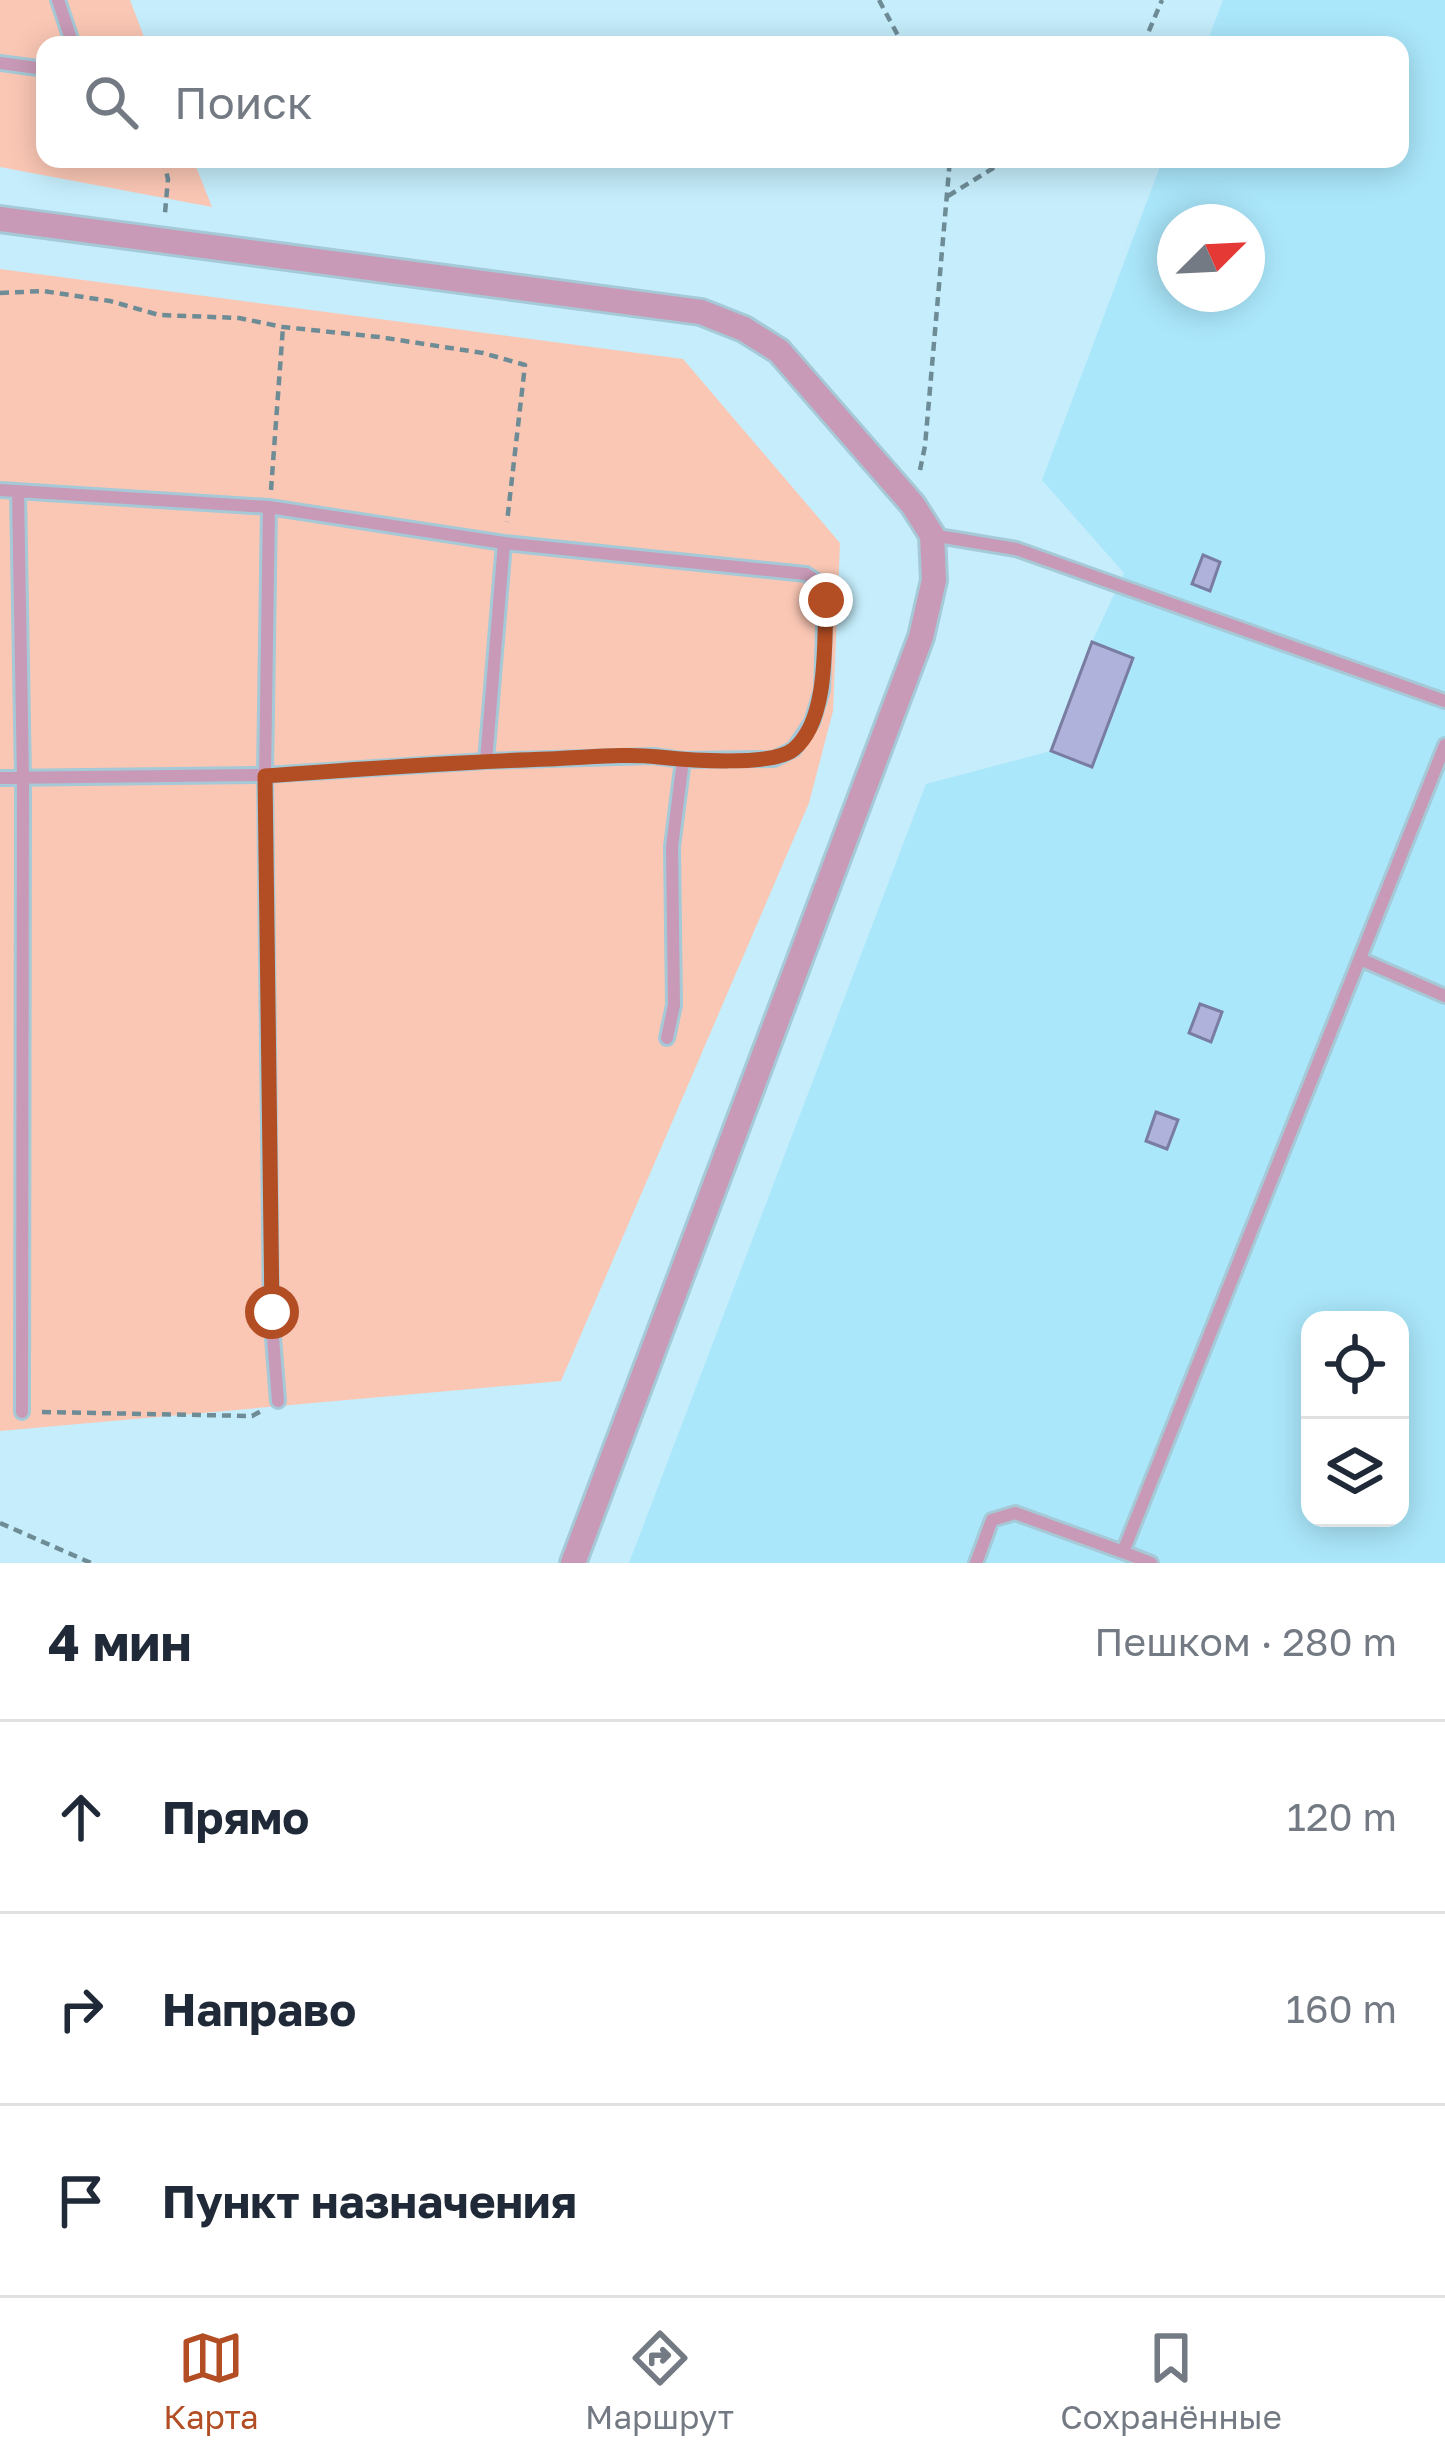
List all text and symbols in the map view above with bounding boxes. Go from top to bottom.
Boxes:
search box [36,36,1409,168]
icon: search [78,69,144,135]
text: Поиск [174,75,313,129]
north arrow [1157,204,1265,312]
route end [799,573,853,627]
route start [245,1285,299,1339]
map controls [1301,1311,1409,1527]
button: locate [1301,1311,1409,1419]
button: layers [1301,1419,1409,1527]
text: 4 мин [48,1611,192,1672]
text: Пешком · 280 m [1094,1618,1397,1665]
icon: ahead [48,1784,114,1850]
text: Прямо [162,1790,309,1844]
text: 120 m [1287,1793,1397,1840]
icon: right [48,1976,114,2042]
text: Направо [162,1982,356,2036]
text: 160 m [1286,1985,1397,2032]
icon: arrive [48,2168,114,2234]
text: Пункт назначения [162,2174,577,2228]
tab: Карта [163,2325,259,2436]
tab: Маршрут [585,2325,734,2436]
tab: Сохранённые [1060,2325,1282,2436]

